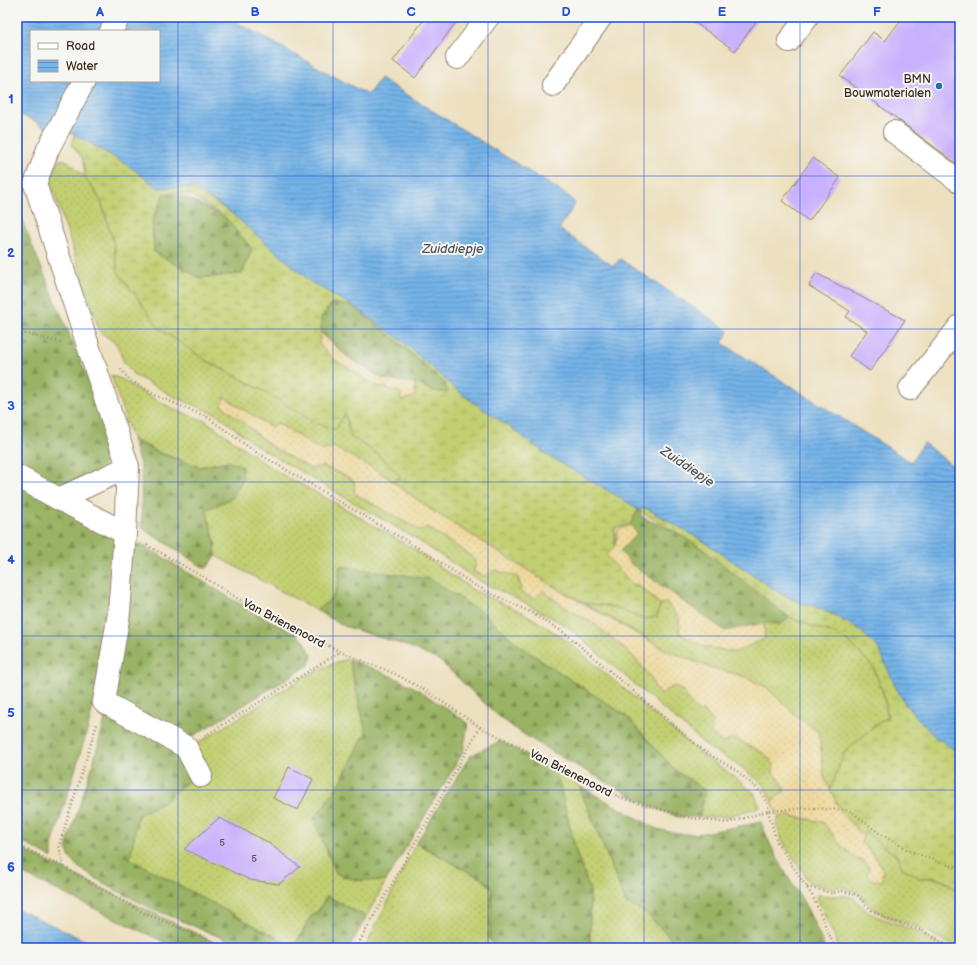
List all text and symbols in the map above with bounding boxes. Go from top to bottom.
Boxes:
text: A [95,4,104,20]
text: B [250,4,260,20]
text: C [406,4,416,20]
text: D [561,4,571,20]
text: E [718,4,727,20]
text: F [873,4,881,20]
legend [30,30,160,82]
text: Road [66,39,95,54]
text: Water [66,59,98,74]
place label: BMN Bouwmaterialen [844,72,931,101]
marker: BMN Bouwmaterialen [934,81,944,91]
text: 1 [8,91,14,107]
water label: Zuiddiepje [421,241,484,257]
text: 2 [7,245,15,261]
text: 3 [7,398,15,414]
water label: Zuiddiepje [657,443,718,491]
text: 4 [7,552,15,568]
street label: Van Brienenoord [240,595,328,651]
text: 5 [7,705,15,721]
street label: Van Brienenoord [527,746,615,801]
house number: 5 [219,837,225,849]
house number: 5 [251,853,257,865]
text: 6 [7,859,15,875]

